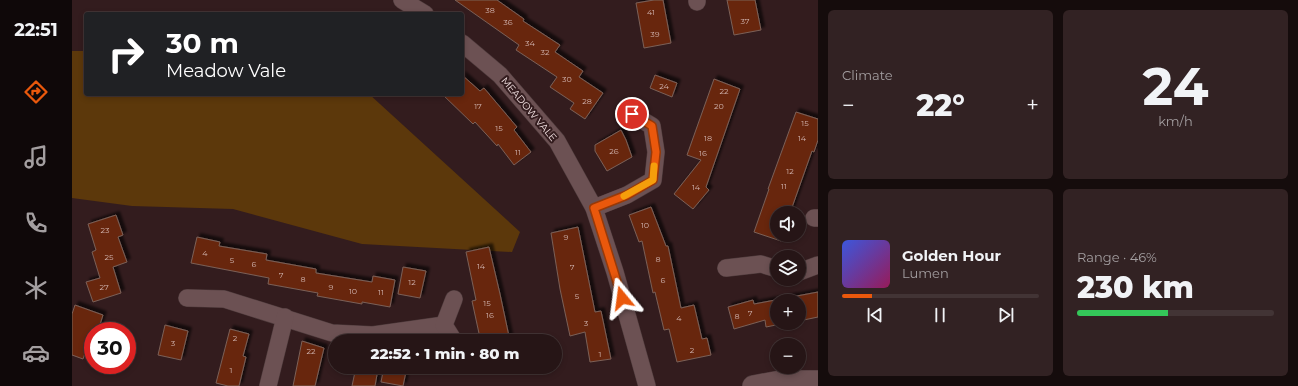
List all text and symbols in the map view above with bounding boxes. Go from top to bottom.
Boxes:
house number: 38 [485,5,495,15]
house number: 41 [647,7,655,17]
house number: 37 [740,16,750,26]
house number: 36 [503,17,513,27]
text: 22:51 [14,19,58,41]
text: 30 m [166,26,239,60]
icon: right [100,28,152,80]
house number: 39 [650,29,660,39]
house number: 34 [525,38,536,48]
house number: 32 [540,47,550,57]
text: 24 [1143,55,1208,118]
text: Meadow Vale [166,60,286,82]
text: Climate [842,67,893,83]
street label: MEADOW VALE [498,74,560,144]
house number: 30 [562,74,572,84]
icon: directions [22,78,50,106]
house number: 24 [659,81,670,91]
house number: 22 [719,86,729,96]
text: 22° [916,87,965,124]
text: − [842,92,855,119]
text: + [1026,92,1039,119]
house number: 28 [582,96,592,106]
pin [615,97,649,131]
house number: 17 [474,101,482,111]
house number: 20 [714,101,724,111]
icon: arrive [621,103,643,125]
text: km/h [1158,113,1193,129]
house number: 15 [801,118,809,128]
house number: 15 [495,123,503,133]
house number: 18 [704,133,712,143]
house number: 14 [798,133,807,143]
icon: music [22,143,50,171]
house number: 26 [609,146,619,156]
house number: 11 [515,147,521,157]
house number: 16 [699,148,707,158]
house number: 12 [786,166,794,176]
house number: 11 [781,181,787,191]
house number: 14 [692,182,701,192]
map controls [770,206,806,374]
button: sound [770,206,806,242]
icon: phone [22,209,50,237]
house number: 10 [641,220,649,230]
house number: 23 [100,225,110,235]
house number: 9 [564,232,569,242]
text: Golden Hour [902,246,1001,265]
house number: 4 [202,248,208,258]
text: Range · 46% [1077,249,1157,265]
button: layers [770,250,806,286]
house number: 25 [104,252,114,262]
house number: 8 [655,254,661,264]
house number: 5 [230,255,235,265]
house number: 6 [252,259,257,269]
house number: 14 [477,261,486,271]
house number: 7 [570,262,575,272]
text: Lumen [902,265,949,281]
text: 230 km [1077,269,1194,306]
house number: 7 [279,270,284,280]
icon: climate [22,274,50,302]
house number: 8 [300,274,306,284]
house number: 6 [661,275,666,285]
house number: 12 [408,277,416,287]
position arrow [601,277,643,319]
house number: 27 [99,282,109,292]
house number: 9 [329,282,334,292]
house number: 10 [349,286,357,296]
house number: 11 [378,287,384,297]
house number: 5 [575,291,580,301]
button: + [770,294,806,330]
house number: 15 [483,298,491,308]
icon: previous [864,304,886,326]
icon: pause [929,304,951,326]
icon: next [995,304,1017,326]
house number: 7 [748,308,753,318]
house number: 16 [486,310,494,320]
house number: 8 [734,311,740,321]
house number: 4 [676,313,682,323]
house number: 3 [584,318,589,328]
speed limit sign: 30 [84,322,136,374]
house number: 2 [233,333,238,343]
house number: 3 [171,338,176,348]
button: − [770,338,806,374]
icon: car [22,339,50,367]
text: 22:52 · 1 min · 80 m [371,344,519,363]
house number: 2 [690,345,695,355]
house number: 22 [306,346,316,356]
house number: 1 [599,349,601,359]
house number: 1 [230,365,232,375]

